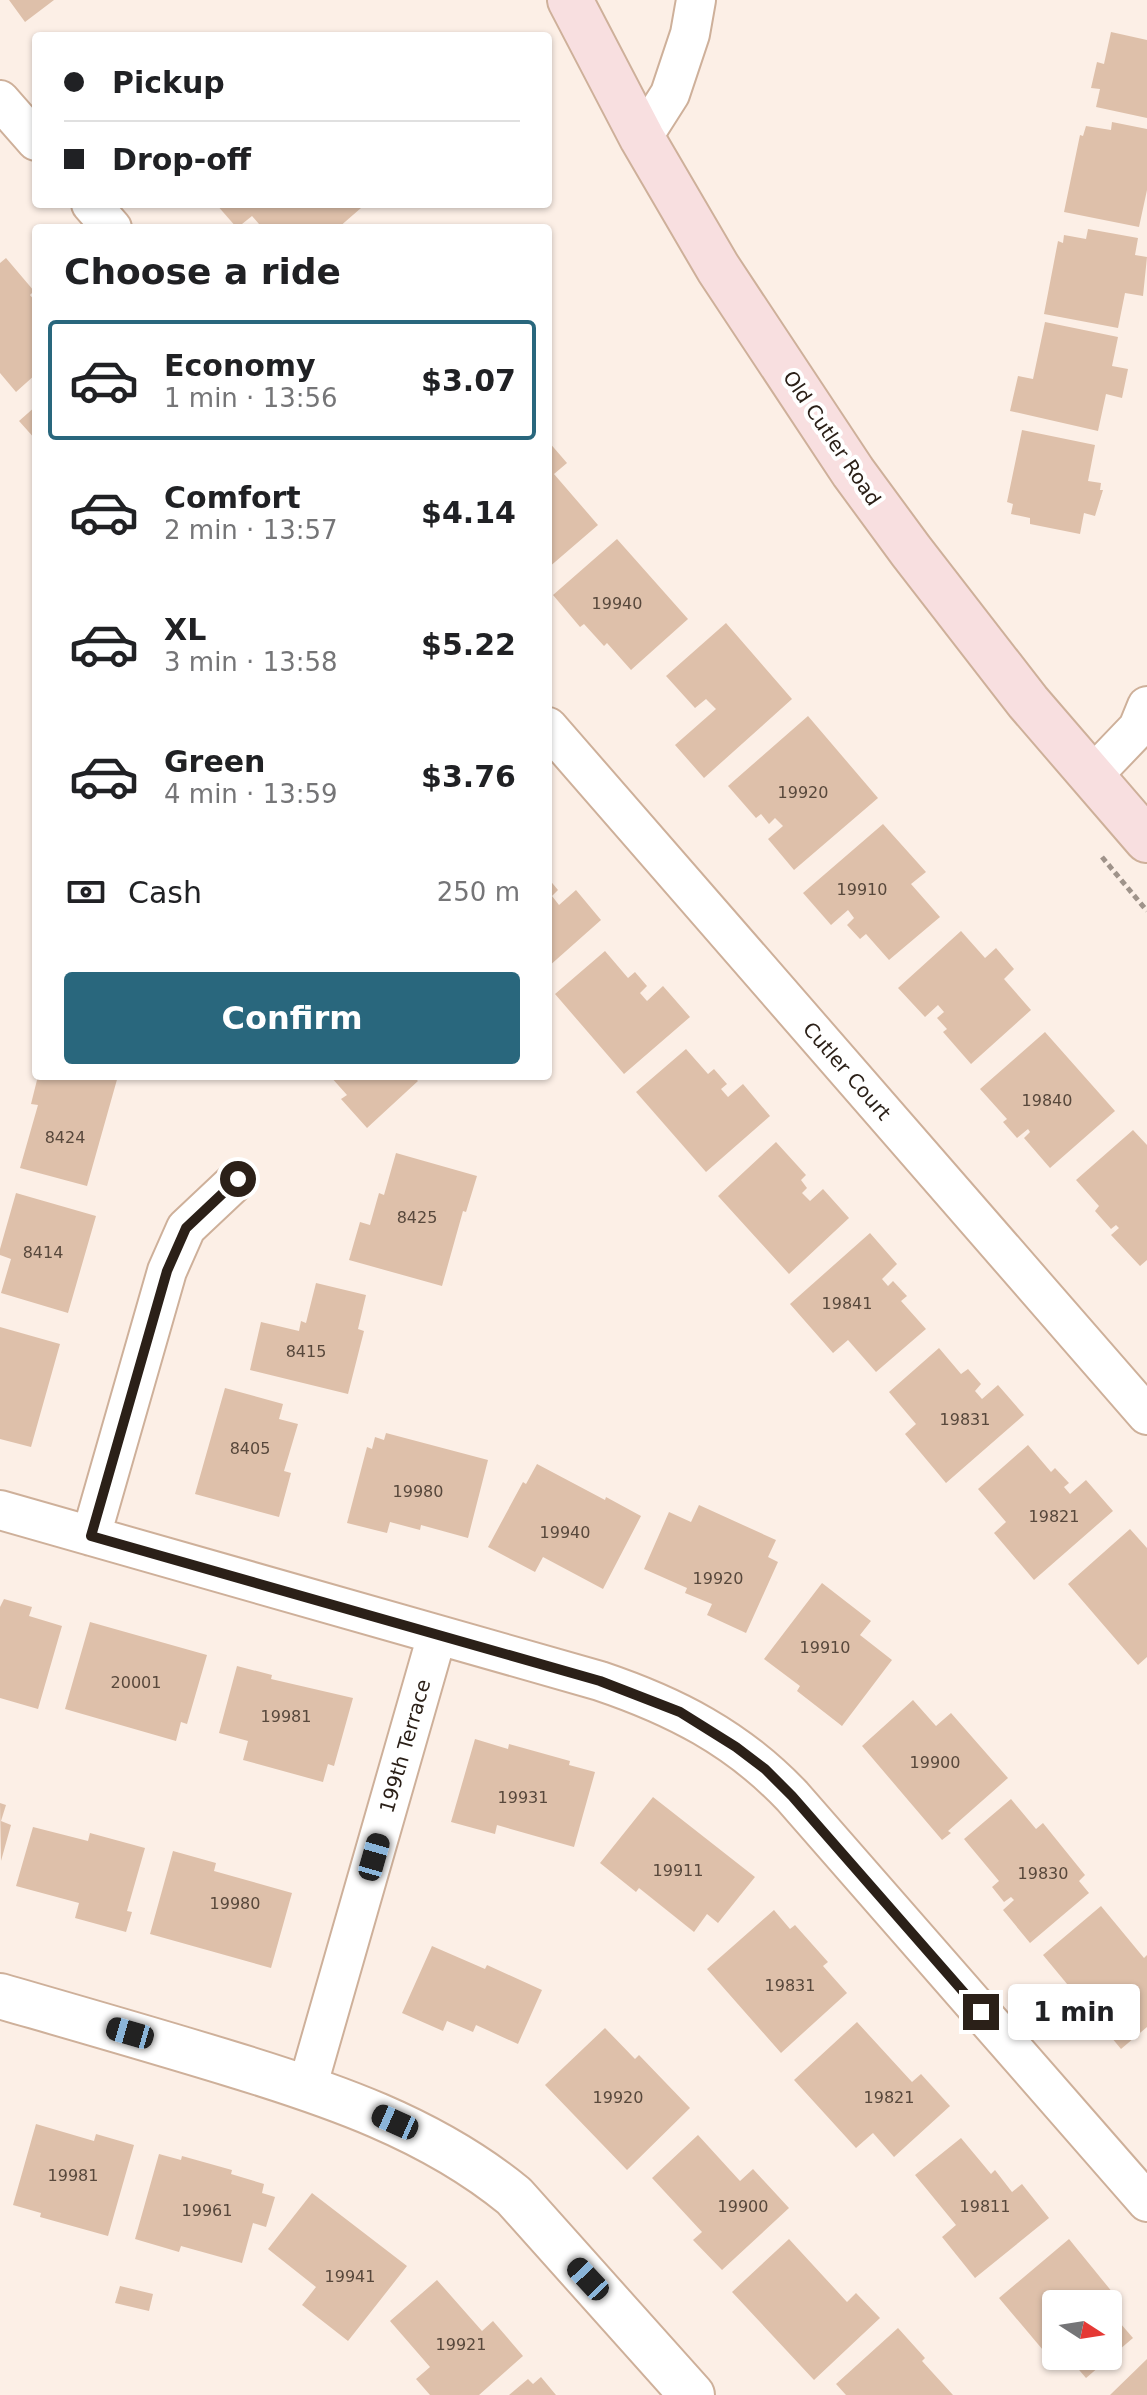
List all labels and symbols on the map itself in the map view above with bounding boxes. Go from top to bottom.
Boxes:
street label: Old Cutler Road [778,366,886,510]
house number: 19940 [592,594,642,613]
house number: 19920 [778,783,828,802]
house number: 19910 [837,880,887,899]
street label: Cutler Court [798,1017,896,1125]
house number: 19840 [1022,1091,1072,1110]
house number: 8424 [45,1128,85,1147]
route start [220,1161,256,1197]
house number: 8425 [397,1208,437,1227]
house number: 8414 [23,1243,63,1262]
house number: 19841 [822,1294,872,1313]
house number: 8415 [286,1342,326,1361]
house number: 19831 [940,1410,990,1429]
house number: 8405 [230,1439,270,1458]
house number: 19980 [393,1482,443,1501]
house number: 19821 [1029,1507,1079,1526]
house number: 19940 [540,1523,590,1542]
house number: 19920 [693,1569,743,1588]
house number: 19910 [800,1638,850,1657]
house number: 20001 [111,1673,161,1692]
street label: 199th Terrace [374,1676,436,1816]
house number: 19981 [261,1707,311,1726]
house number: 19900 [910,1753,960,1772]
house number: 19931 [498,1788,548,1807]
car [356,1831,392,1883]
house number: 19911 [653,1861,703,1880]
house number: 19830 [1018,1864,1068,1883]
house number: 19980 [210,1894,260,1913]
house number: 19831 [765,1976,815,1995]
callout: 1 min [1009,1984,1141,2040]
route end [963,1994,999,2030]
car [104,2015,156,2051]
house number: 19920 [593,2088,643,2107]
house number: 19821 [864,2088,914,2107]
car [368,2101,422,2143]
house number: 19981 [48,2166,98,2185]
house number: 19900 [718,2197,768,2216]
house number: 19811 [960,2197,1010,2216]
house number: 19961 [182,2201,232,2220]
car [563,2253,613,2305]
house number: 19941 [325,2267,375,2286]
north arrow [1042,2290,1122,2370]
house number: 19921 [436,2335,486,2354]

